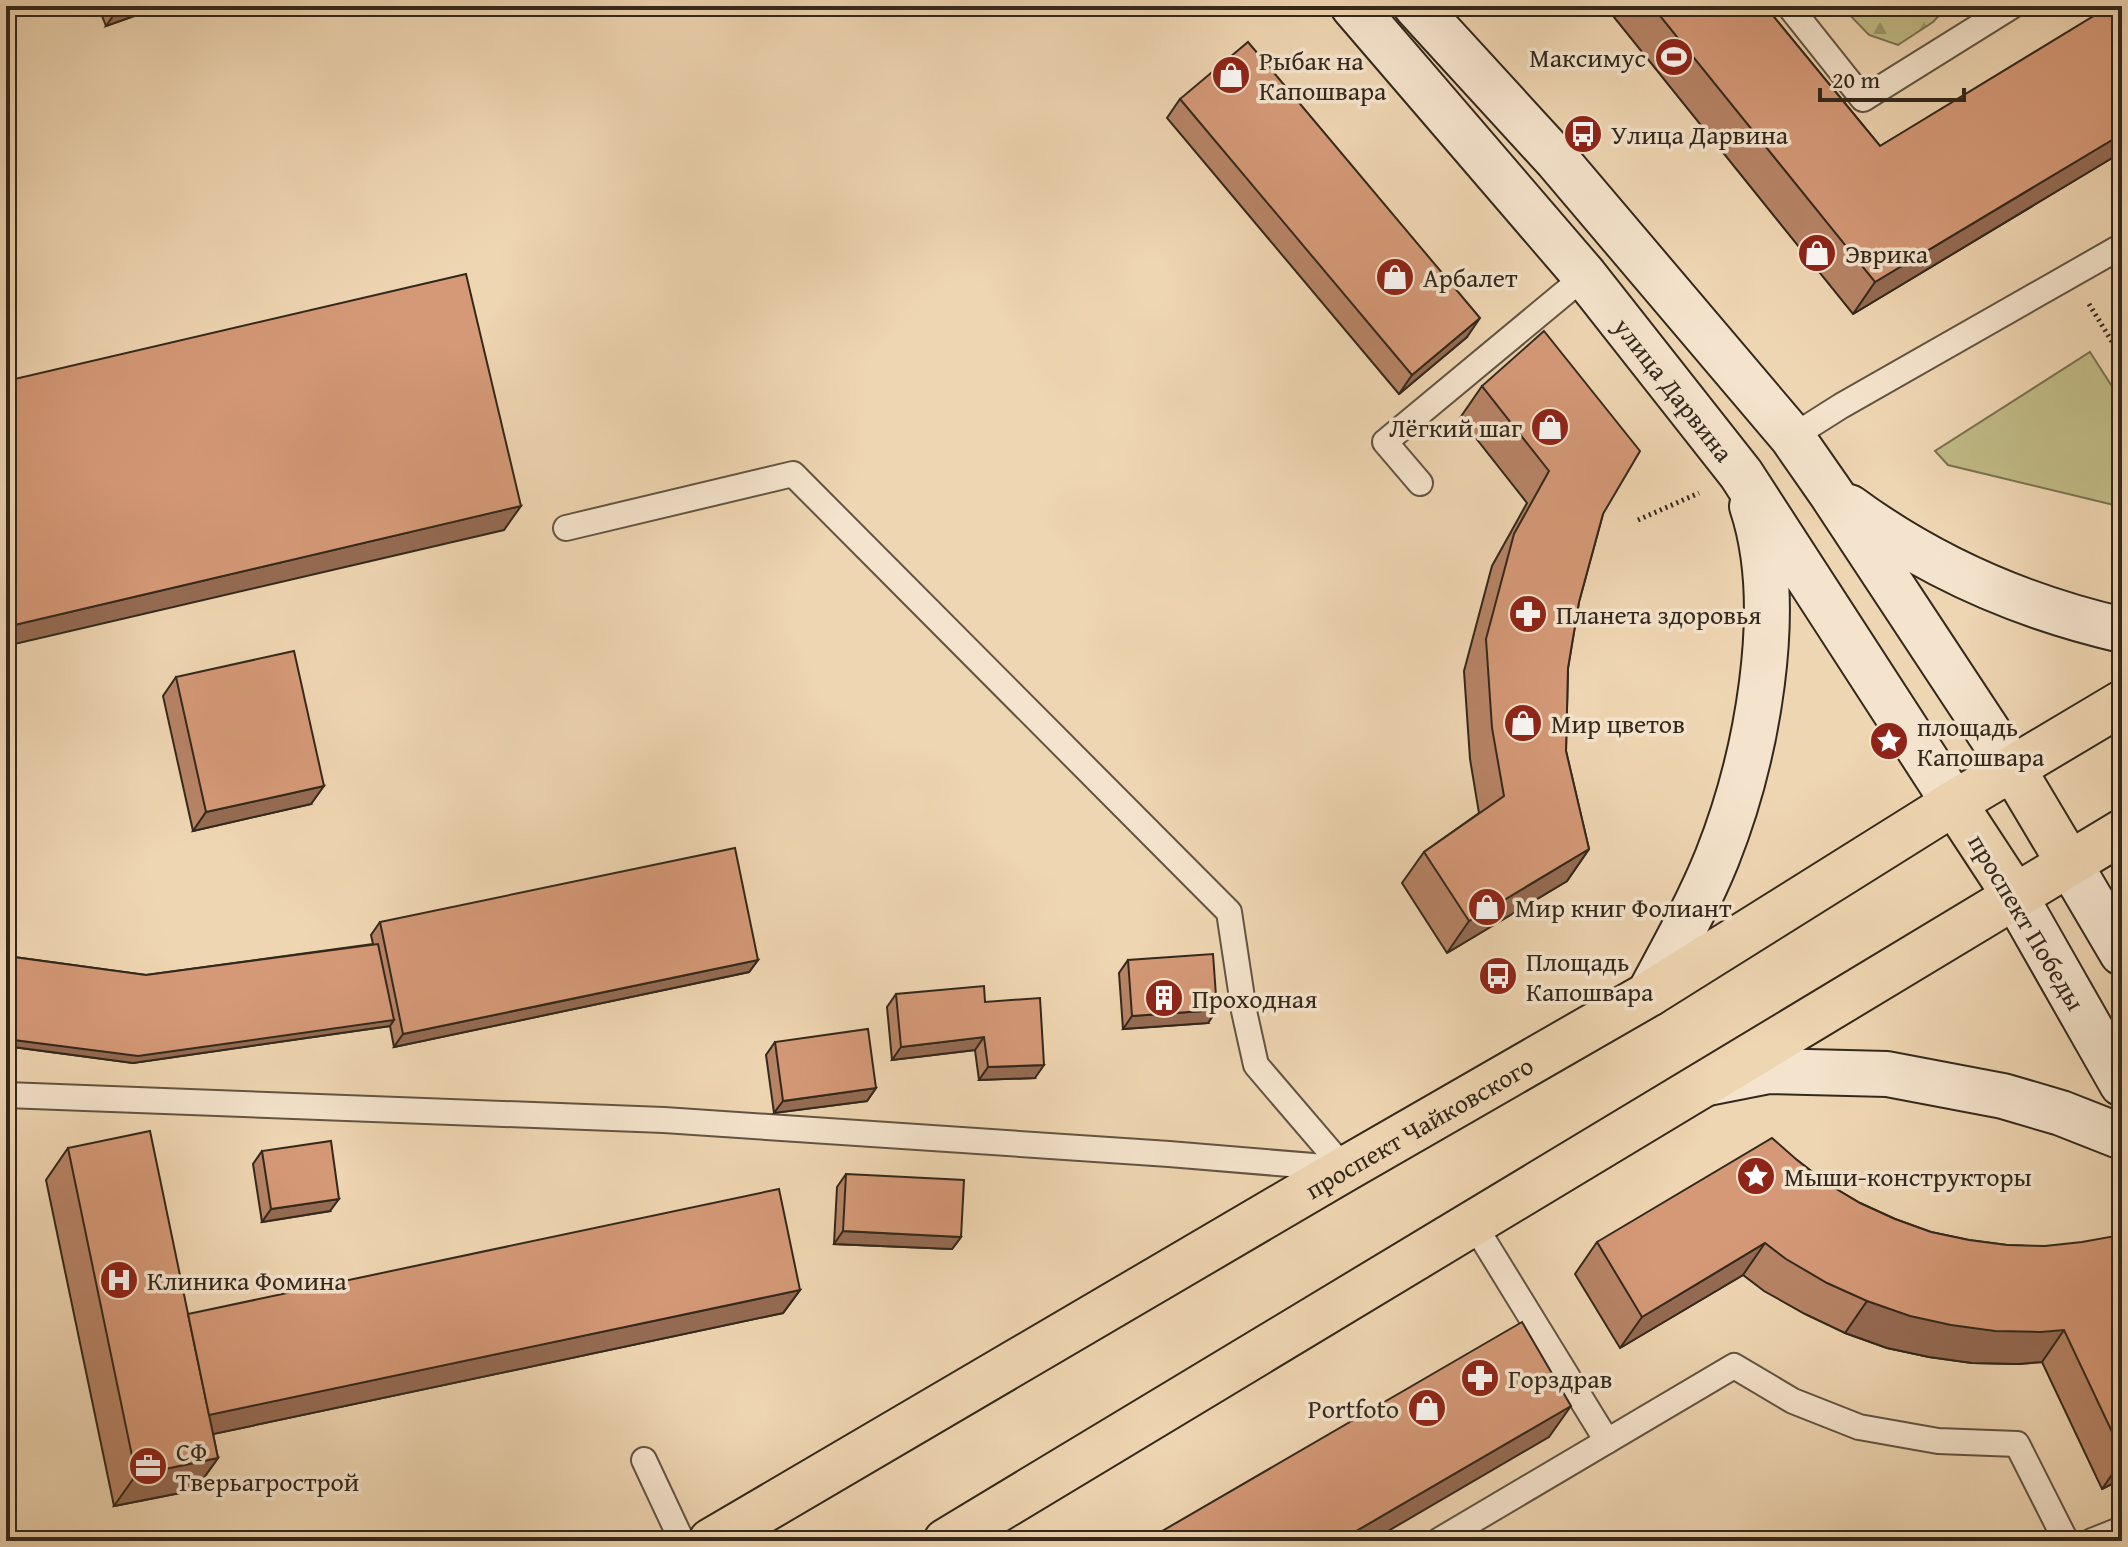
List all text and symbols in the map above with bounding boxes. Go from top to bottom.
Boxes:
sports icon: Максимус [1653,36,1695,78]
place label: Максимус [1529,38,1646,77]
place label: Рыбак на Капошвара [1259,41,1387,110]
scale bar [1820,52,1964,102]
shop icon: Рыбак на Капошвара [1210,54,1252,96]
text: 20 m [1832,62,1880,97]
bus stop icon: Улица Дарвина [1562,113,1604,155]
place label: Улица Дарвина [1611,115,1789,154]
shop icon: Эврика [1796,232,1838,274]
place label: Эврика [1845,234,1929,273]
shop icon: Арбалет [1374,256,1416,298]
place label: Арбалет [1423,258,1518,297]
street label: улица Дарвина [1604,308,1744,470]
shop icon: Лёгкий шаг [1529,406,1571,448]
place label: Лёгкий шаг [1389,408,1522,447]
pharmacy icon: Планета здоровья [1507,593,1549,635]
place label: Планета здоровья [1556,595,1762,634]
shop icon: Мир цветов [1502,702,1544,744]
place label: Мир цветов [1551,704,1685,743]
place label: площадь Капошвара [1917,707,2045,776]
place icon: площадь Капошвара [1868,720,1910,762]
street label: проспект Победы [1959,826,2095,1018]
shop icon: Мир книг Фолиант [1466,886,1508,928]
place label: Мир книг Фолиант [1515,888,1732,927]
place label: Площадь Капошвара [1526,942,1654,1011]
bus stop icon: Площадь Капошвара [1477,955,1519,997]
building icon: Проходная [1143,977,1185,1019]
place label: Проходная [1192,979,1317,1018]
street label: проспект Чайковского [1297,1045,1540,1208]
place icon: Мыши-конструкторы [1735,1155,1777,1197]
place label: Мыши-конструкторы [1784,1157,2032,1196]
hospital icon: Клиника Фомина [98,1259,140,1301]
place label: Клиника Фомина [147,1261,347,1300]
pharmacy icon: Горздрав [1459,1357,1501,1399]
place label: Горздрав [1508,1359,1612,1398]
shop icon: Portfoto [1406,1387,1448,1429]
place label: Portfoto [1308,1389,1399,1428]
place label: СФ Тверьагрострой [176,1432,359,1501]
office icon: СФ Тверьагрострой [127,1445,169,1487]

